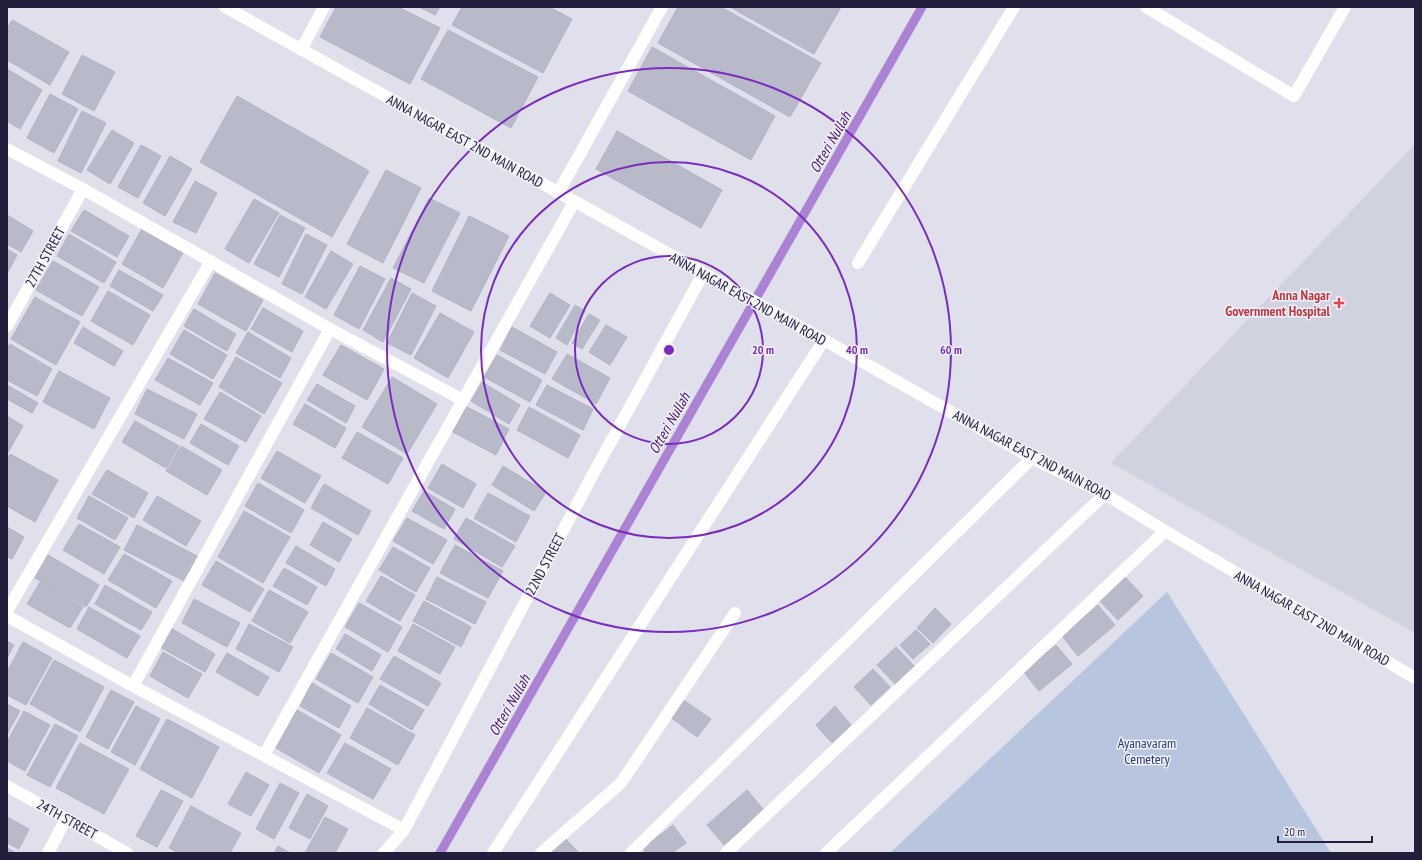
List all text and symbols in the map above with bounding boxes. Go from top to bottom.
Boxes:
street label: ANNA NAGAR EAST 2ND MAIN ROAD [383,90,547,192]
water label: Otteri Nullah [805,107,856,176]
street label: 27TH STREET [21,223,69,290]
street label: ANNA NAGAR EAST 2ND MAIN ROAD [666,248,830,350]
place label: Anna Nagar Government Hospital [1225,286,1331,320]
marker: Anna Nagar Government Hospital [1333,297,1345,309]
text: 20 m [752,342,774,357]
text: 40 m [846,342,868,357]
text: 60 m [940,342,962,357]
centre of rings [662,343,676,357]
water label: Otteri Nullah [644,388,695,457]
street label: ANNA NAGAR EAST 2ND MAIN ROAD [950,406,1114,504]
street label: 22ND STREET [521,529,569,598]
street label: ANNA NAGAR EAST 2ND MAIN ROAD [1231,566,1393,670]
water label: Otteri Nullah [484,670,535,739]
park label: Ayanavaram Cemetery [1118,734,1176,768]
street label: 24TH STREET [34,795,101,843]
scale bar [1278,818,1372,844]
text: 20 m [1284,824,1305,839]

